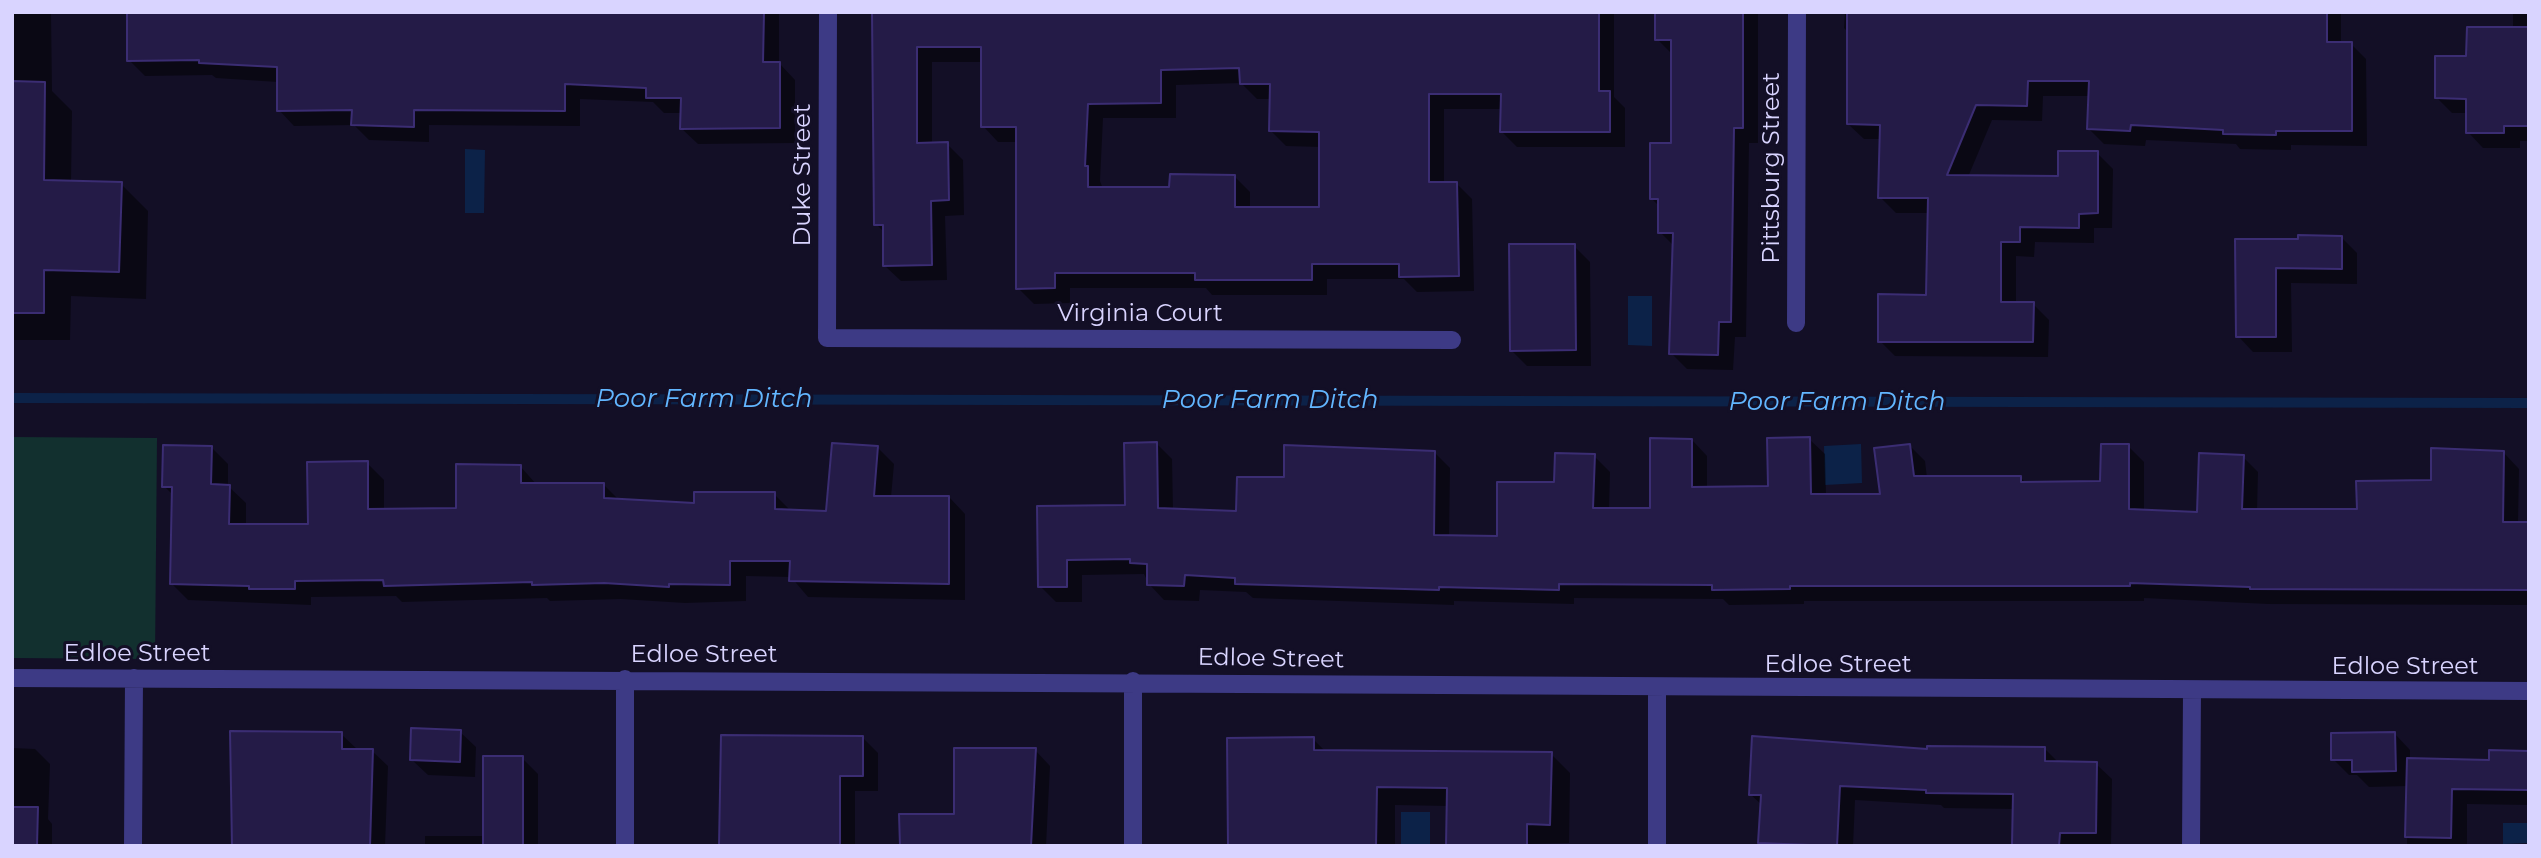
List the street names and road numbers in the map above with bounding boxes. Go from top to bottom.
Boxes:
street label: Pittsburg Street [1758,72,1786,264]
street label: Duke Street [789,103,817,247]
street label: Virginia Court [1057,300,1223,328]
street label: Edloe Street [64,640,210,668]
street label: Edloe Street [631,641,777,669]
street label: Edloe Street [1197,643,1345,675]
street label: Edloe Street [1765,651,1911,679]
street label: Edloe Street [2332,653,2478,681]

